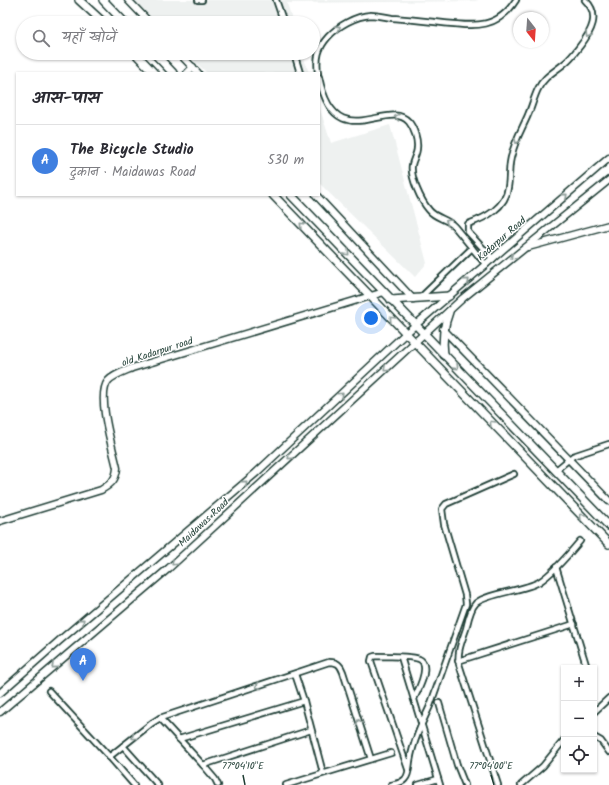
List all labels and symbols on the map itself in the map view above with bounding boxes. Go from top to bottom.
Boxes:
north arrow [513,12,549,48]
one-way arrow [334,25,341,33]
one-way arrow [585,31,592,38]
one-way arrow [394,113,401,122]
one-way arrow [513,137,521,144]
one-way arrow [561,194,568,201]
street label: Kadarpur Road [474,212,531,265]
one-way arrow [445,220,452,227]
one-way arrow [299,222,307,230]
one-way arrow [342,248,350,256]
one-way arrow [511,253,518,260]
one-way arrow [462,278,469,285]
your location [361,308,381,328]
one-way arrow [389,316,396,324]
street label: old Kadarpur road [120,333,196,371]
one-way arrow [451,362,459,370]
one-way arrow [383,364,391,372]
one-way arrow [336,392,344,400]
one-way arrow [489,420,497,428]
one-way arrow [287,452,295,459]
one-way arrow [240,480,247,487]
street label: Maidawas Road [175,494,233,551]
one-way arrow [579,513,587,521]
one-way arrow [171,558,178,565]
one-way arrow [77,619,85,626]
pin: A [70,648,96,681]
one-way arrow [51,662,58,669]
one-way arrow [255,681,262,690]
one-way arrow [355,719,364,726]
one-way arrow [132,732,139,739]
text: 77°04'10"E [222,758,265,774]
text: 77°04'00"E [469,758,514,774]

